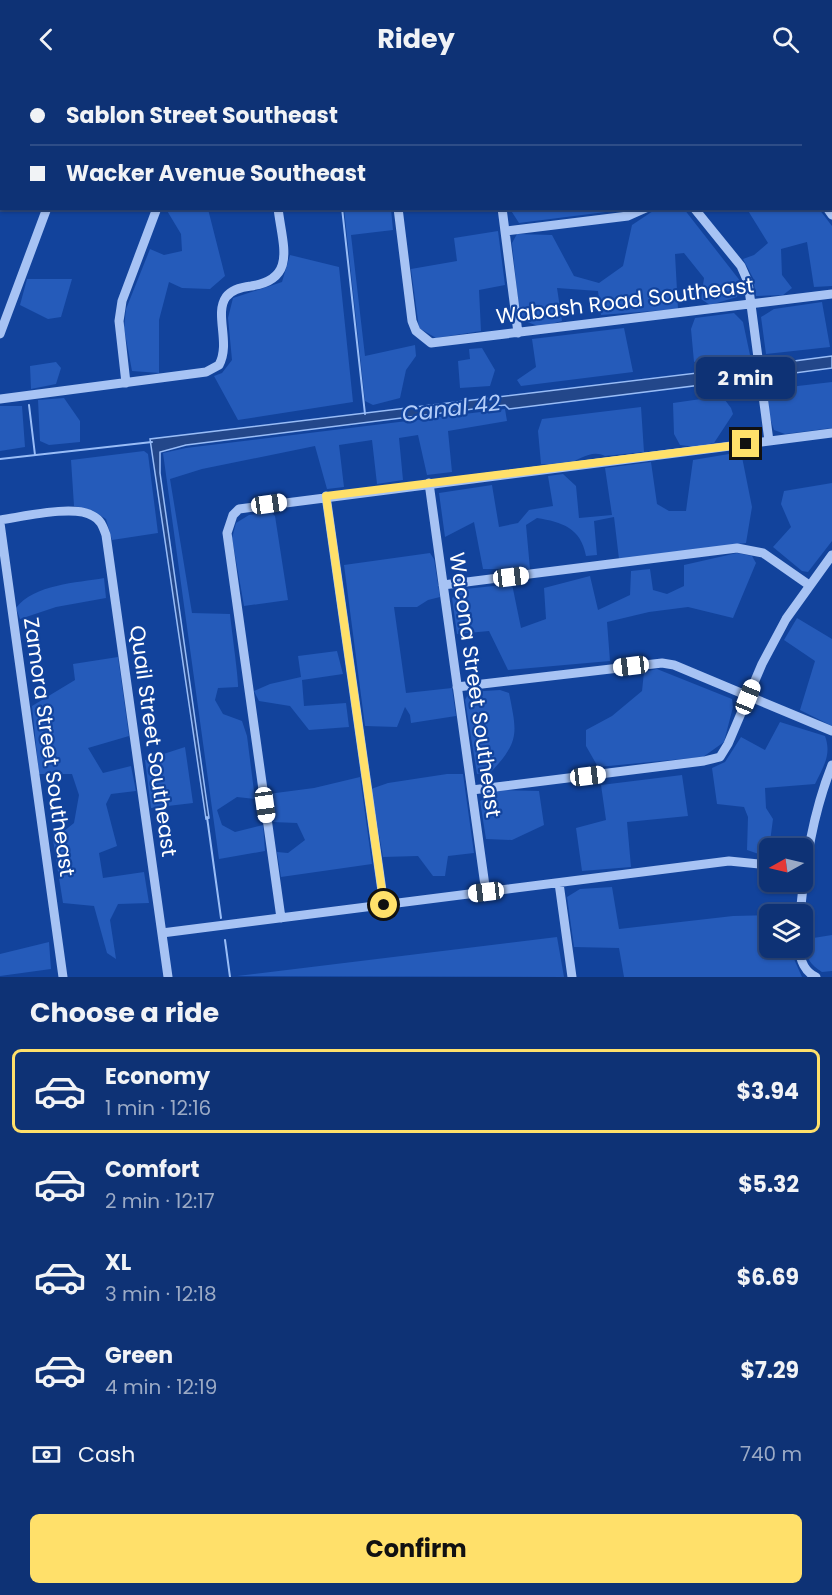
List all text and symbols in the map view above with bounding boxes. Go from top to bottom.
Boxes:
text: Ridey [377,20,455,57]
icon: back [30,23,63,56]
icon: search [769,23,802,56]
text: Sablon Street Southeast [66,100,338,131]
text: Wacker Avenue Southeast [66,158,366,189]
street label: Wabash Road Southeast [494,270,755,331]
callout: 2 min [696,357,795,399]
text: 2 min [717,364,774,392]
water label: Canal 42 [400,387,503,430]
route end [732,430,759,457]
car [250,493,288,515]
street label: Wacona Street Southeast [443,551,508,819]
car [492,566,530,588]
street label: Zamora Street Southeast [17,615,82,878]
street label: Quail Street Southeast [123,623,184,858]
car [612,655,650,677]
car [733,677,763,717]
car [569,765,607,787]
car [254,786,276,824]
north arrow [759,838,813,892]
map controls [759,838,813,958]
car [467,881,505,903]
route start [370,891,397,918]
button: layers [759,904,813,958]
text: Choose a ride [30,994,219,1031]
text: Economy [105,1061,210,1092]
icon: car [33,1064,87,1118]
text: $3.94 [737,1076,799,1107]
text: 1 min · 12:16 [105,1094,211,1122]
text: Comfort [105,1154,199,1185]
icon: car [33,1157,87,1211]
text: $5.32 [738,1169,799,1200]
text: 2 min · 12:17 [105,1187,215,1215]
text: XL [105,1247,131,1278]
icon: car [33,1250,87,1304]
text: $6.69 [737,1262,799,1293]
text: 3 min · 12:18 [105,1280,217,1308]
text: Green [105,1340,173,1371]
icon: car [33,1343,87,1397]
text: $7.29 [740,1355,799,1386]
text: 4 min · 12:19 [105,1373,217,1401]
icon: cash [30,1438,63,1471]
text: Cash [78,1439,135,1470]
text: 740 m [740,1440,802,1468]
button: Confirm [30,1514,802,1583]

